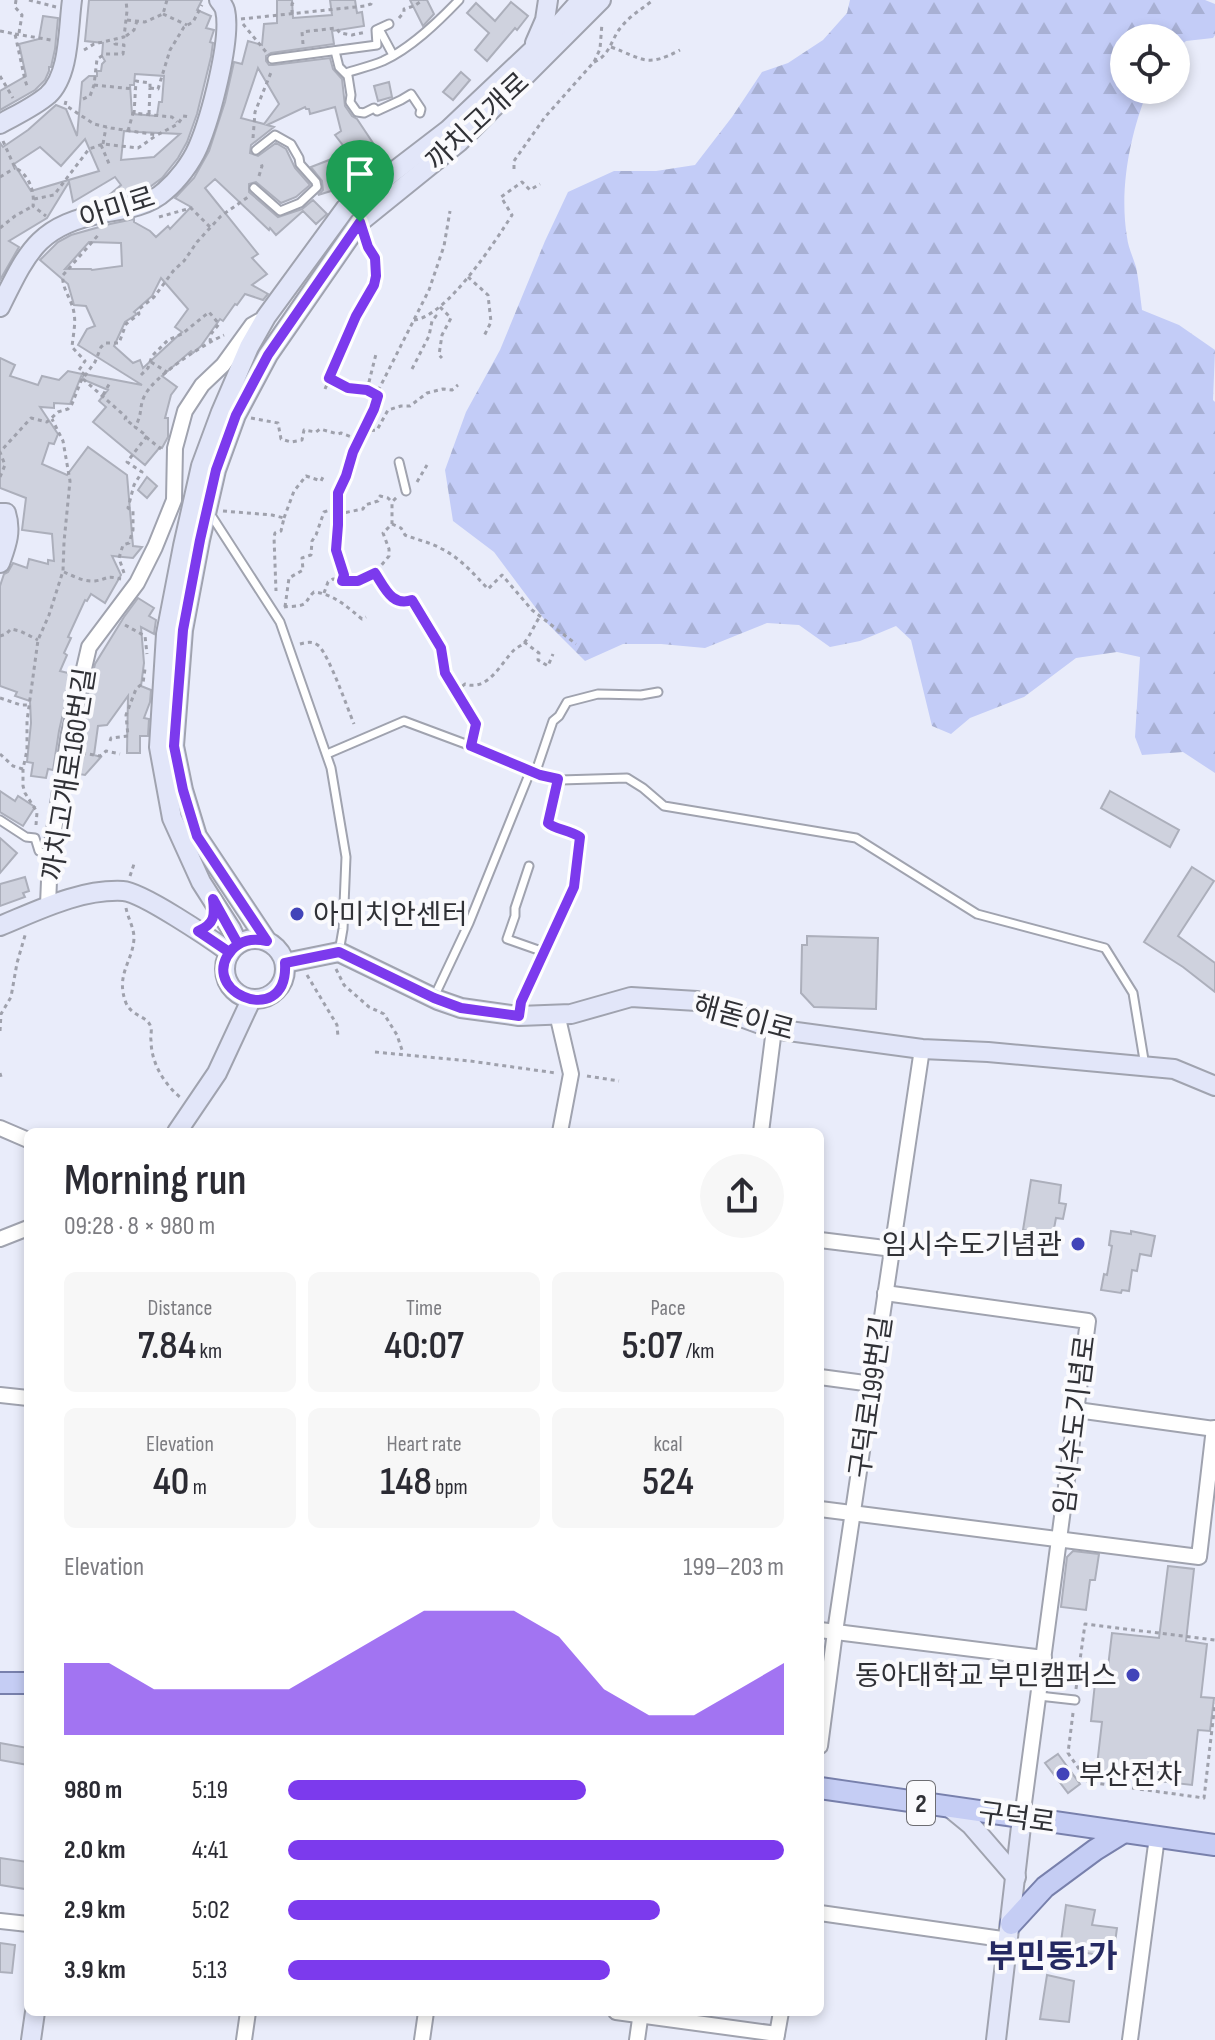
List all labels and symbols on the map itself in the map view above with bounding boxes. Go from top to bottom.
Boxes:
street label: 까치고개로 [420,66,536,178]
pin [326,140,394,222]
street label: 아미로 [76,181,159,236]
street label: 까치고개로160번길 [36,666,103,883]
place label: 아미치안센터 [313,899,468,932]
marker: 아미치안센터 [288,905,306,923]
street label: 해돋이로 [690,989,798,1048]
place label: 임시수도기념관 [882,1229,1062,1262]
marker: 임시수도기념관 [1069,1235,1087,1253]
street label: 구덕로199번길 [844,1314,899,1480]
street label: 임시수도기념로 [1048,1334,1103,1517]
place label: 동아대학교 부민캠퍼스 [855,1660,1117,1693]
marker: 동아대학교 부민캠퍼스 [1124,1666,1142,1684]
place label: 부산전차 [1079,1759,1182,1792]
marker: 부산전차 [1054,1765,1072,1783]
road number: 2 [907,1781,935,1825]
street label: 구덕로 [976,1797,1057,1840]
district label: 부민동1가 [987,1938,1118,1977]

